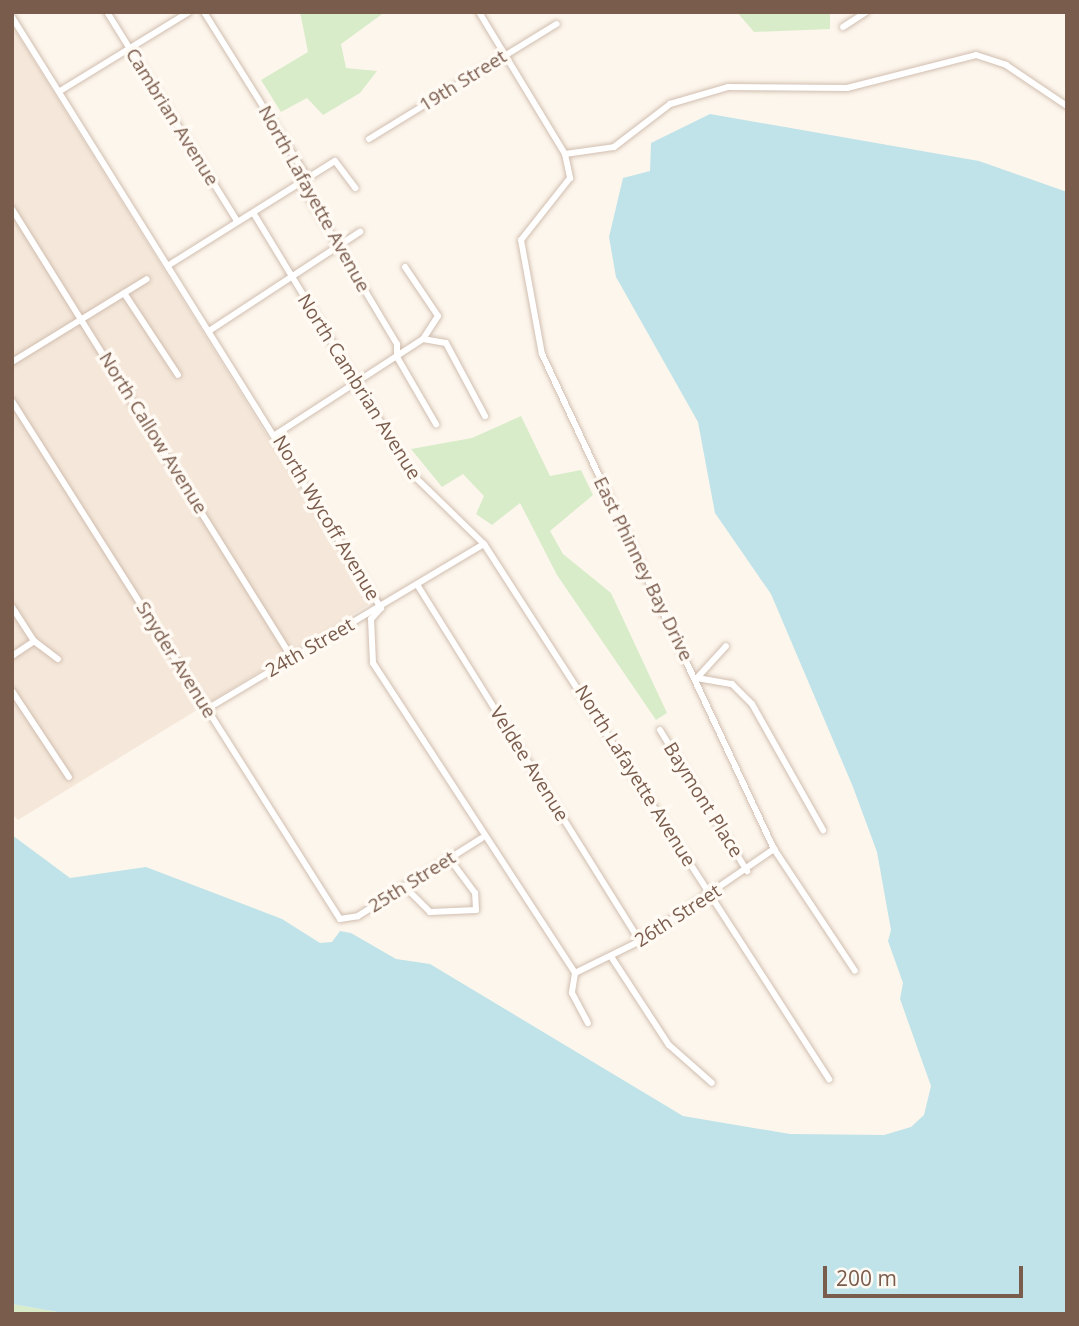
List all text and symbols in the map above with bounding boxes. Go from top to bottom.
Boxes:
street label: Cambrian Avenue [121,44,223,190]
street label: 19th Street [415,45,511,117]
street label: North Lafayette Avenue [253,102,375,296]
street label: North Cambrian Avenue [293,290,425,484]
street label: North Callow Avenue [94,348,212,518]
street label: North Wycoff Avenue [268,431,384,605]
street label: East Phinney Bay Drive [588,473,698,665]
street label: Snyder Avenue [131,598,221,722]
street label: 24th Street [262,614,358,682]
street label: North Lafayette Avenue [570,681,700,871]
street label: Veldee Avenue [485,702,573,826]
street label: Baymont Place [659,738,747,862]
street label: 25th Street [364,846,460,918]
street label: 26th Street [631,880,725,952]
scale bar [827,1252,1026,1296]
text: 200 m [836,1264,897,1292]

